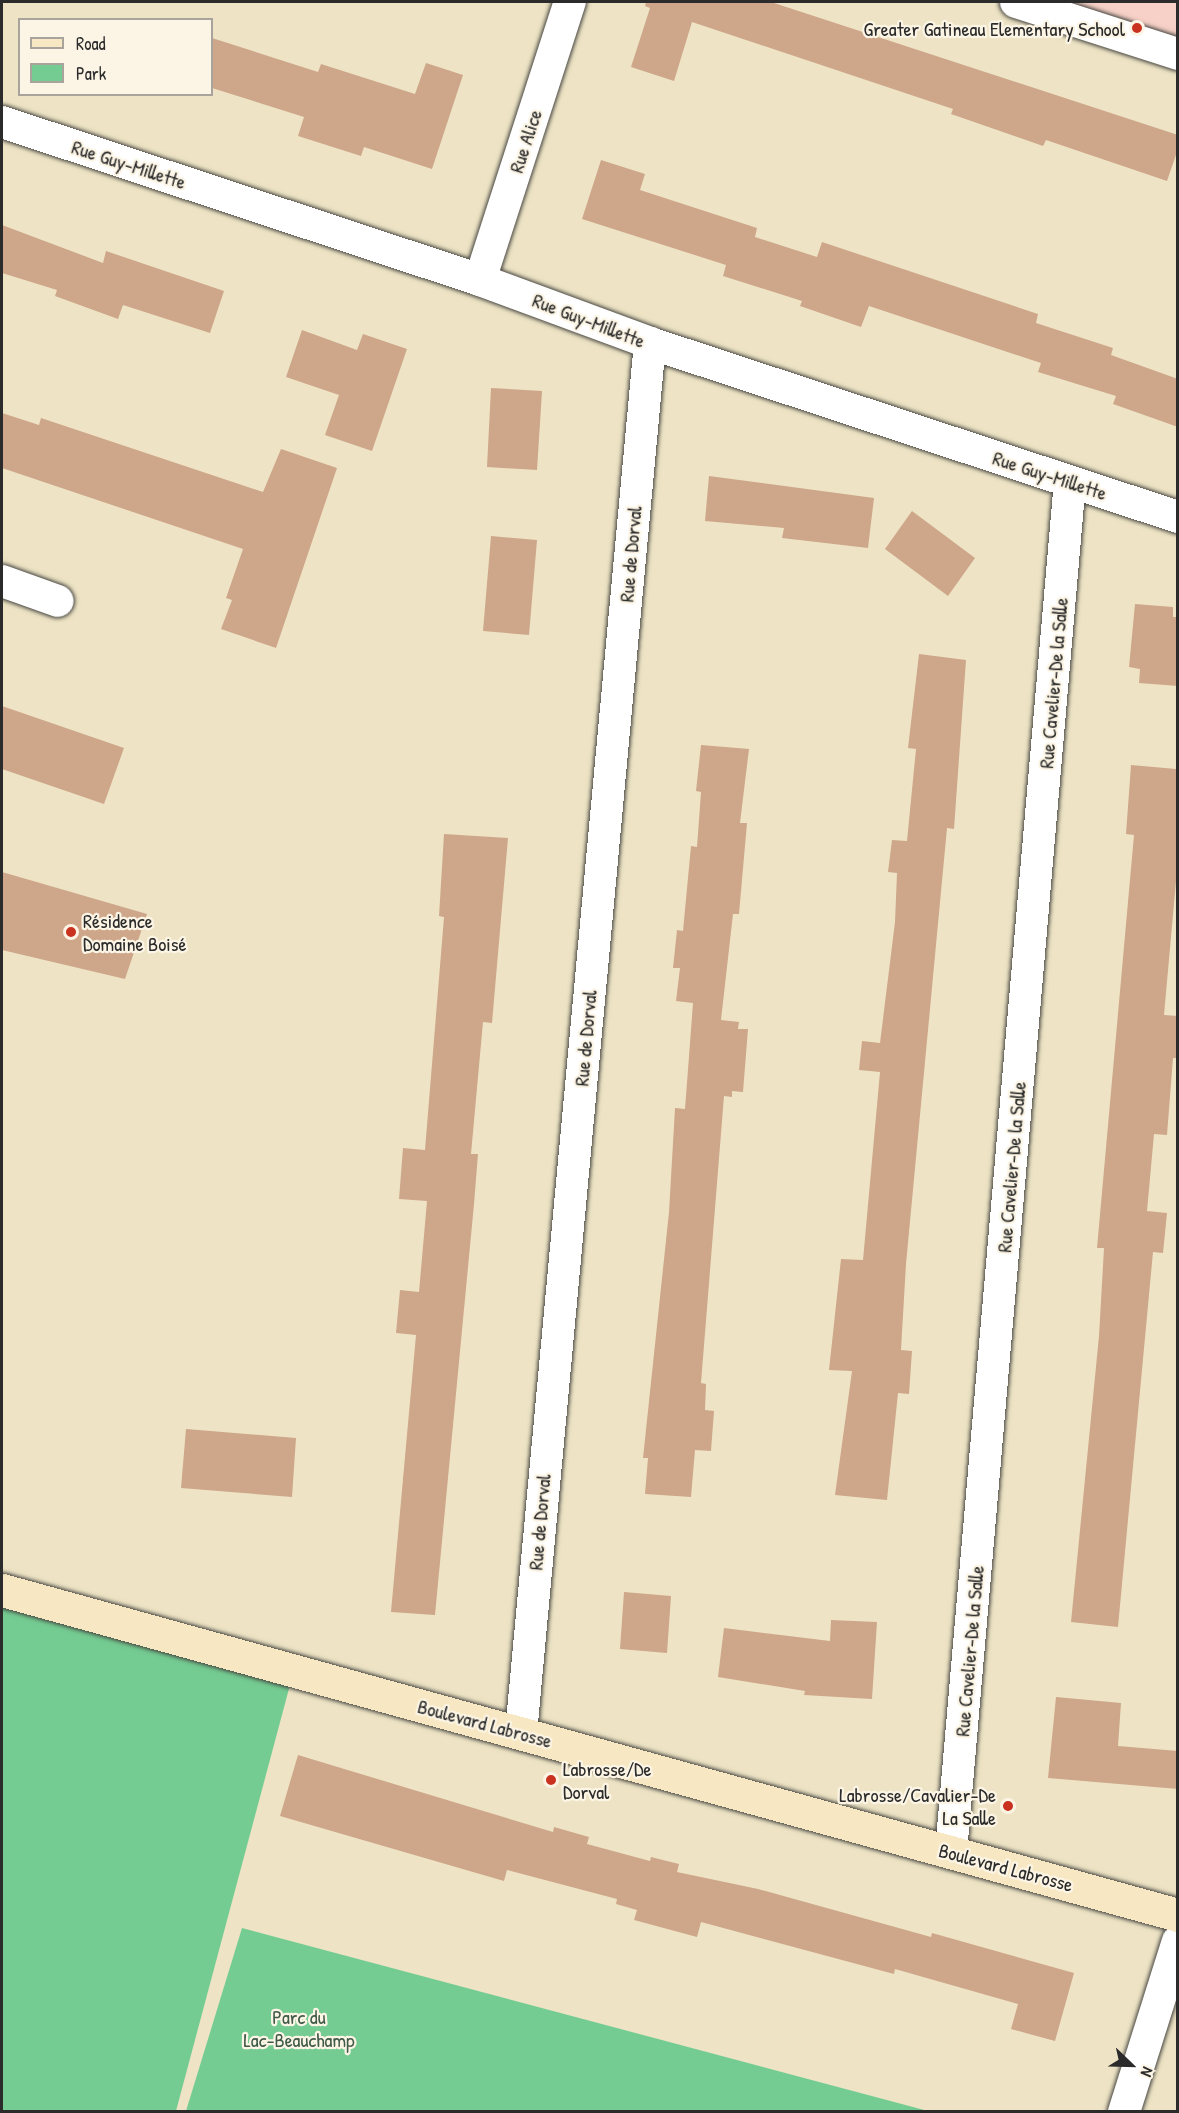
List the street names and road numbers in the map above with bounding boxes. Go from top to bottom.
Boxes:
street label: Rue Alice [504,106,546,176]
street label: Rue Guy-Millette [69,134,189,194]
street label: Rue Guy-Millette [529,288,649,352]
street label: Rue Guy-Millette [990,445,1110,505]
street label: Rue de Dorval [614,505,646,603]
street label: Rue Cavelier-De la Salle [1034,597,1072,769]
street label: Rue de Dorval [569,989,601,1087]
street label: Rue Cavelier-De la Salle [992,1081,1030,1253]
street label: Rue de Dorval [523,1473,555,1571]
street label: Rue Cavelier-De la Salle [950,1565,988,1737]
street label: Boulevard Labrosse [415,1694,555,1752]
street label: Boulevard Labrosse [936,1838,1076,1896]

